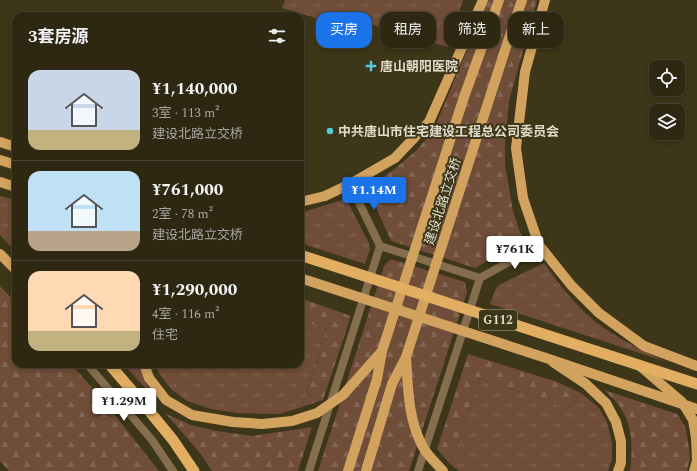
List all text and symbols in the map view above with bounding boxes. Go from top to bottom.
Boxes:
chip: 买房 [316,12,372,48]
chip: 租房 [380,12,436,48]
chip: 筛选 [444,12,500,48]
chip: 新上 [508,12,564,48]
text: 3套房源 [28,24,89,50]
icon: filters [266,25,288,47]
place label: 唐山朝阳医院 [380,57,458,77]
marker: 唐山朝阳医院 [365,60,377,72]
map controls [649,60,685,140]
button: locate [649,60,685,96]
text: ¥1,140,000 [152,76,237,102]
icon: home [60,86,108,134]
text: 3室 · 113 m² [152,103,219,123]
button: layers [649,104,685,140]
place label: 中共唐山市住宅建设工程总公司委员会 [338,122,559,142]
text: 建设北路立交桥 [152,124,243,144]
marker: 中共唐山市住宅建设工程总公司委员会 [325,126,335,136]
street label: 建设北路立交桥 [419,155,467,248]
text: ¥761,000 [152,177,223,203]
pin: ¥1.14M [341,177,407,211]
text: ¥1.14M [351,180,397,200]
icon: home [60,187,108,235]
text: 2室 · 78 m² [152,204,213,224]
text: 建设北路立交桥 [152,225,243,245]
pin: ¥761K [487,236,543,270]
text: ¥761K [495,239,535,259]
text: ¥1,290,000 [152,277,237,303]
icon: home [60,287,108,335]
text: 4室 · 116 m² [152,304,219,324]
road number: G112 [479,310,517,330]
text: 住宅 [152,325,178,345]
pin: ¥1.29M [91,388,157,422]
text: ¥1.29M [101,391,147,411]

